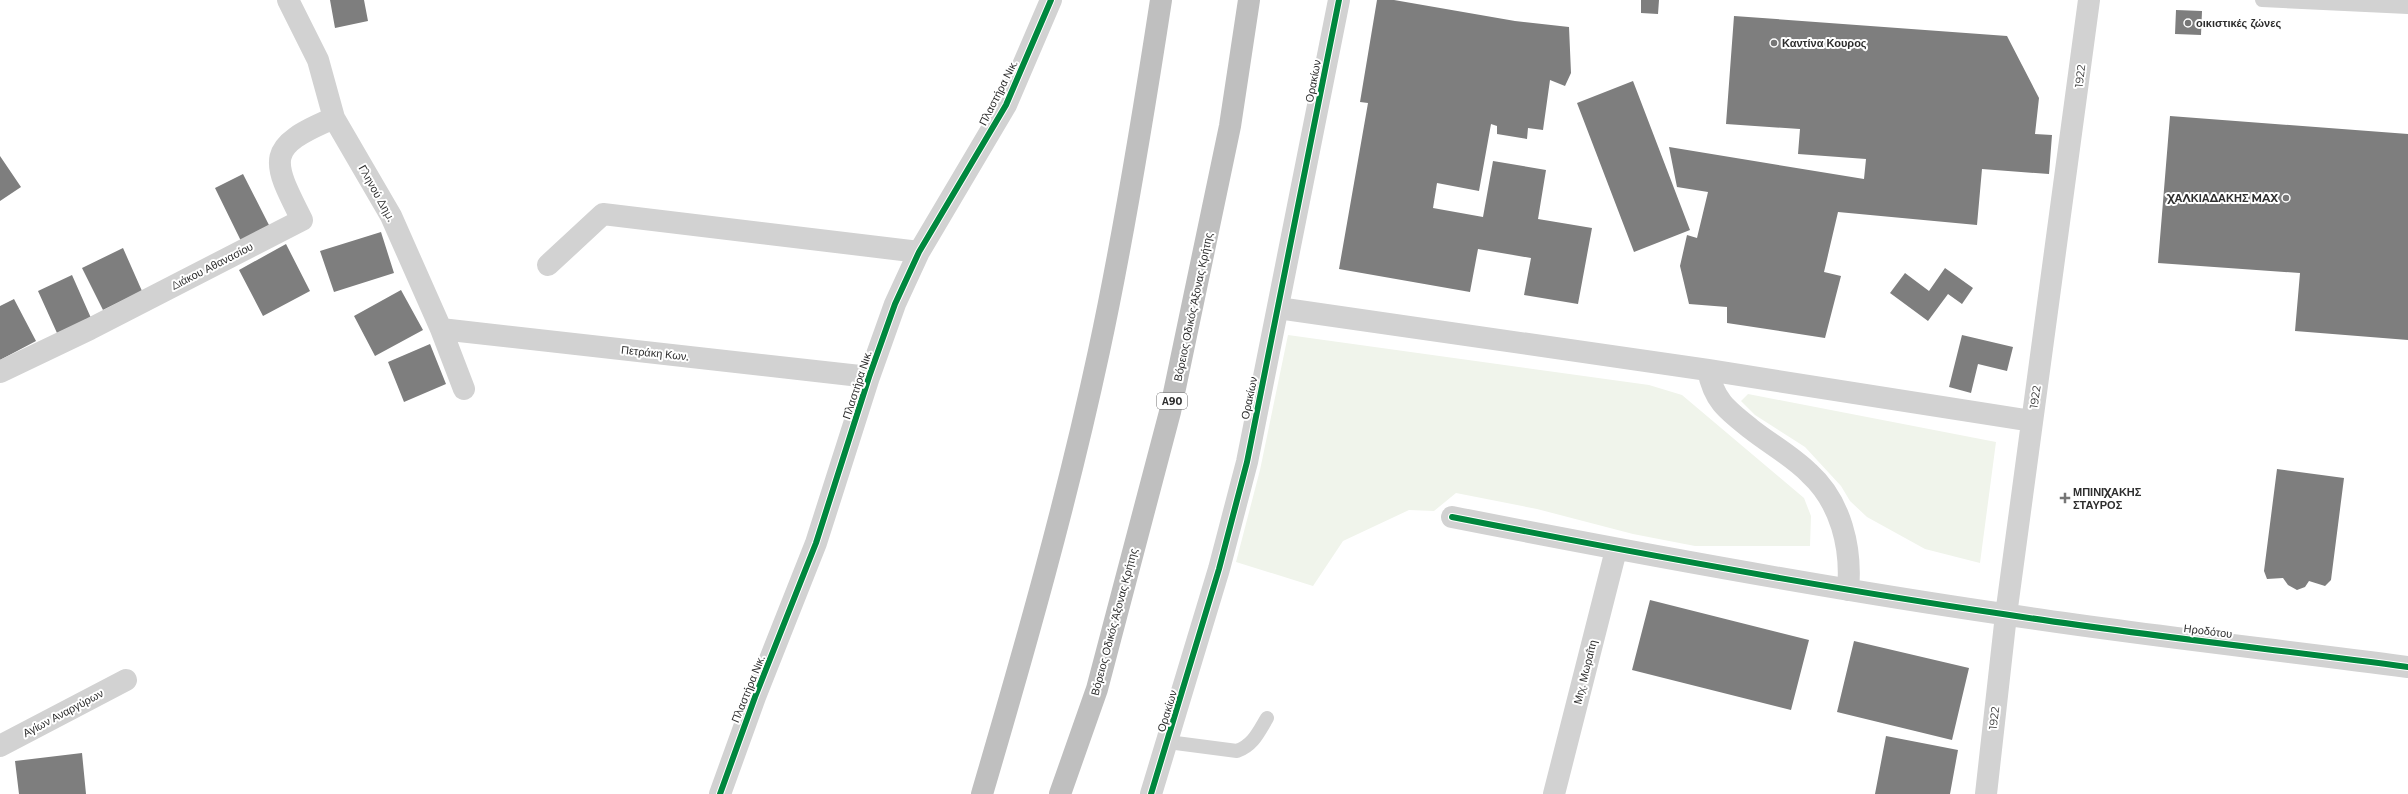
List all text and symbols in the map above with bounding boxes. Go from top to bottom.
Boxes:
place label: οικιστικές ζώνες [2196,16,2281,30]
marker: οικιστικές ζώνες [2183,18,2193,28]
place label: Καντίνα Κουρος [1782,36,1867,50]
marker: Καντίνα Κουρος [1769,38,1779,48]
street label: Πλαστήρα Νικ. [976,58,1020,128]
street label: Ορακίων [1302,58,1324,104]
street label: 1922 [2072,64,2088,88]
street label: Γληνού Δημ. [356,162,398,224]
place label: ΧΑΛΚΙΑΔΑΚΗΣ MAX [2166,191,2278,205]
marker: ΧΑΛΚΙΑΔΑΚΗΣ MAX [2281,193,2291,203]
street label: Βόρειος Οδικός Άξονας Κρήτης [1170,231,1216,383]
street label: Διάκου Αθανασίου [169,239,255,293]
street label: Πετράκη Κων. [620,342,690,364]
street label: Πλαστήρα Νικ. [839,349,875,421]
street label: Ορακίων [1238,375,1260,421]
street label: 1922 [2026,385,2044,409]
road number: Α90 [1157,393,1187,409]
place label: ΜΠΙΝΙΧΑΚΗΣ ΣΤΑΥΡΟΣ [2073,485,2142,512]
marker: ΜΠΙΝΙΧΑΚΗΣ ΣΤΑΥΡΟΣ [2060,493,2070,503]
street label: Βόρειος Οδικός Άξονας Κρήτης [1088,547,1140,697]
street label: Ηροδότου [2183,621,2233,641]
street label: Μιχ. Μωραΐτη [1570,638,1600,706]
street label: Πλαστήρα Νικ. [728,653,768,725]
street label: Αγίων Αναργύρων [20,686,106,740]
street label: Ορακίων [1154,688,1180,734]
street label: 1922 [1986,706,2002,730]

